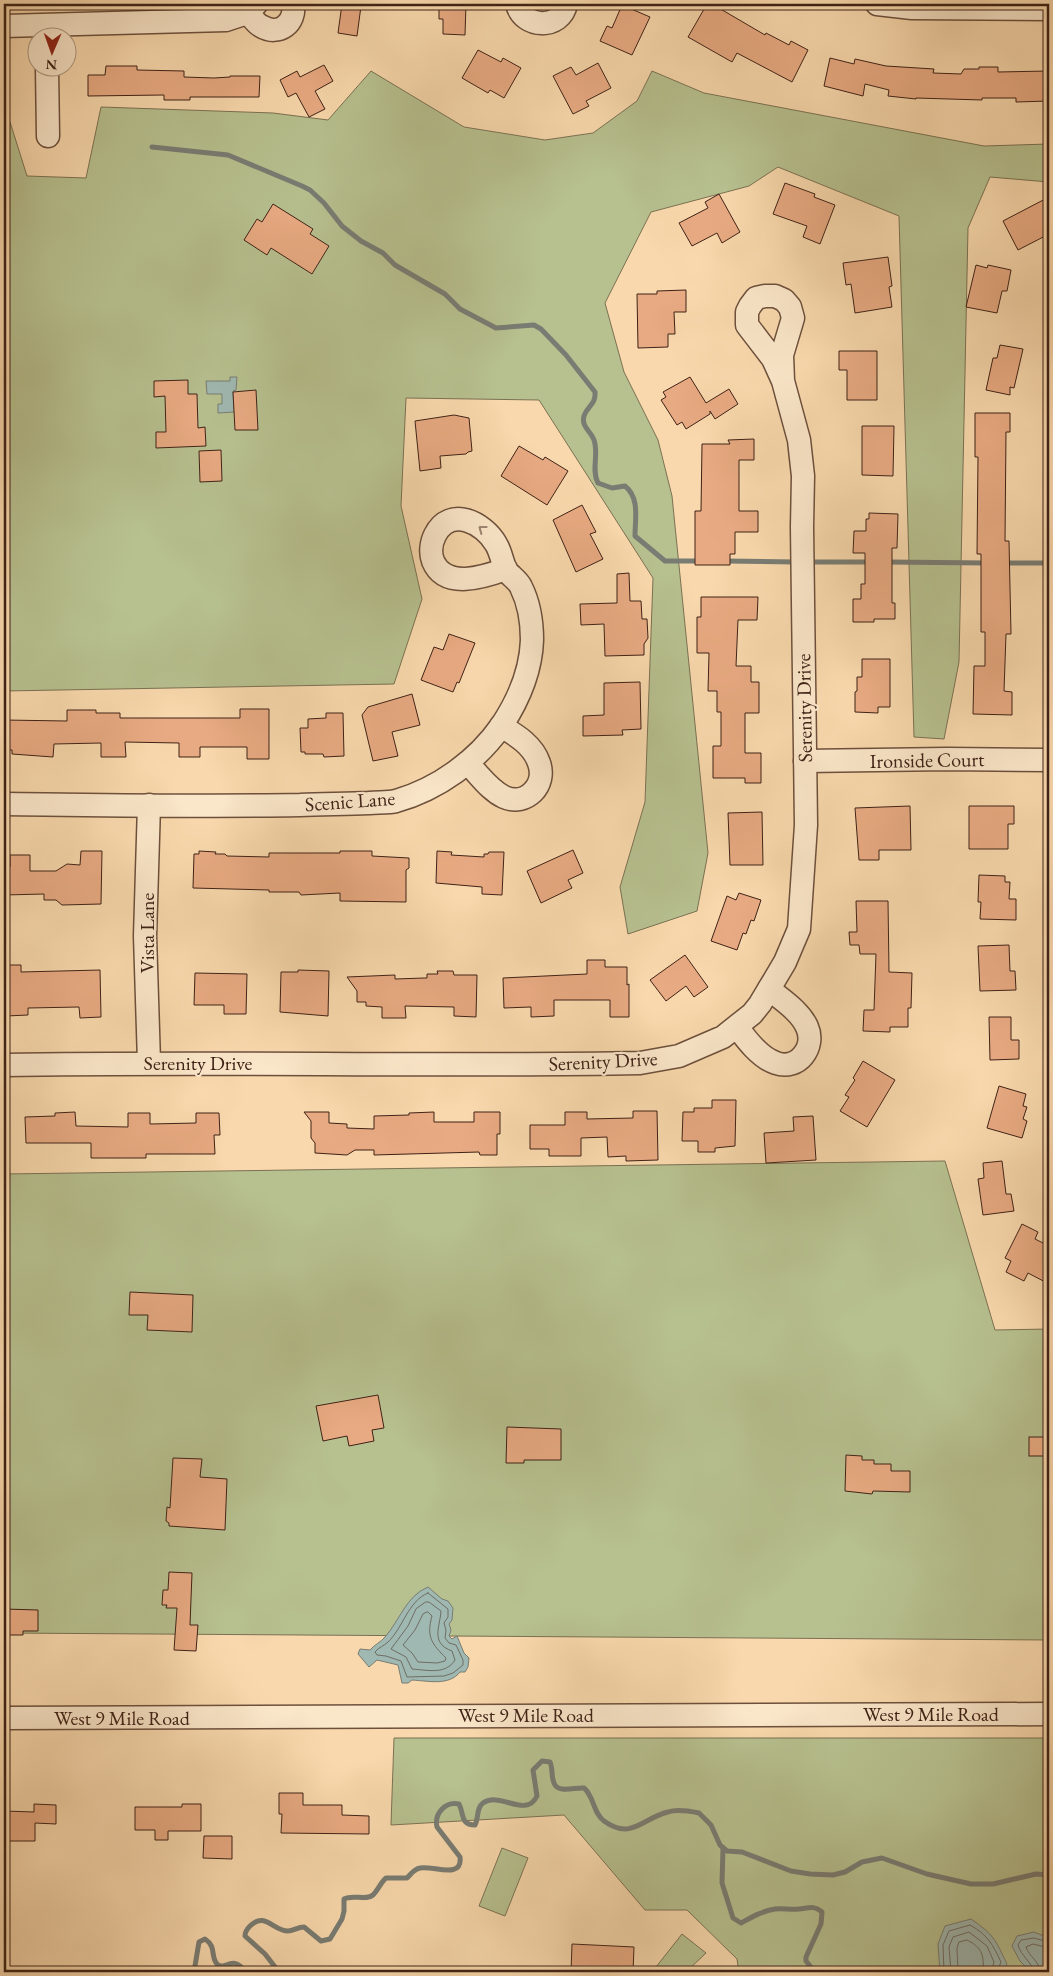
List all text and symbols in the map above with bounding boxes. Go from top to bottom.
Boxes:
north arrow [28,28,78,78]
text: N [45,56,58,74]
one-way arrow [478,526,488,535]
street label: Serenity Drive [790,653,818,763]
street label: Ironside Court [869,746,985,774]
street label: Scenic Lane [304,785,396,817]
street label: Vista Lane [134,892,160,973]
street label: Serenity Drive [548,1045,658,1077]
street label: Serenity Drive [144,1050,253,1076]
street label: West 9 Mile Road [863,1701,1000,1727]
street label: West 9 Mile Road [458,1702,595,1728]
street label: West 9 Mile Road [54,1705,191,1731]

